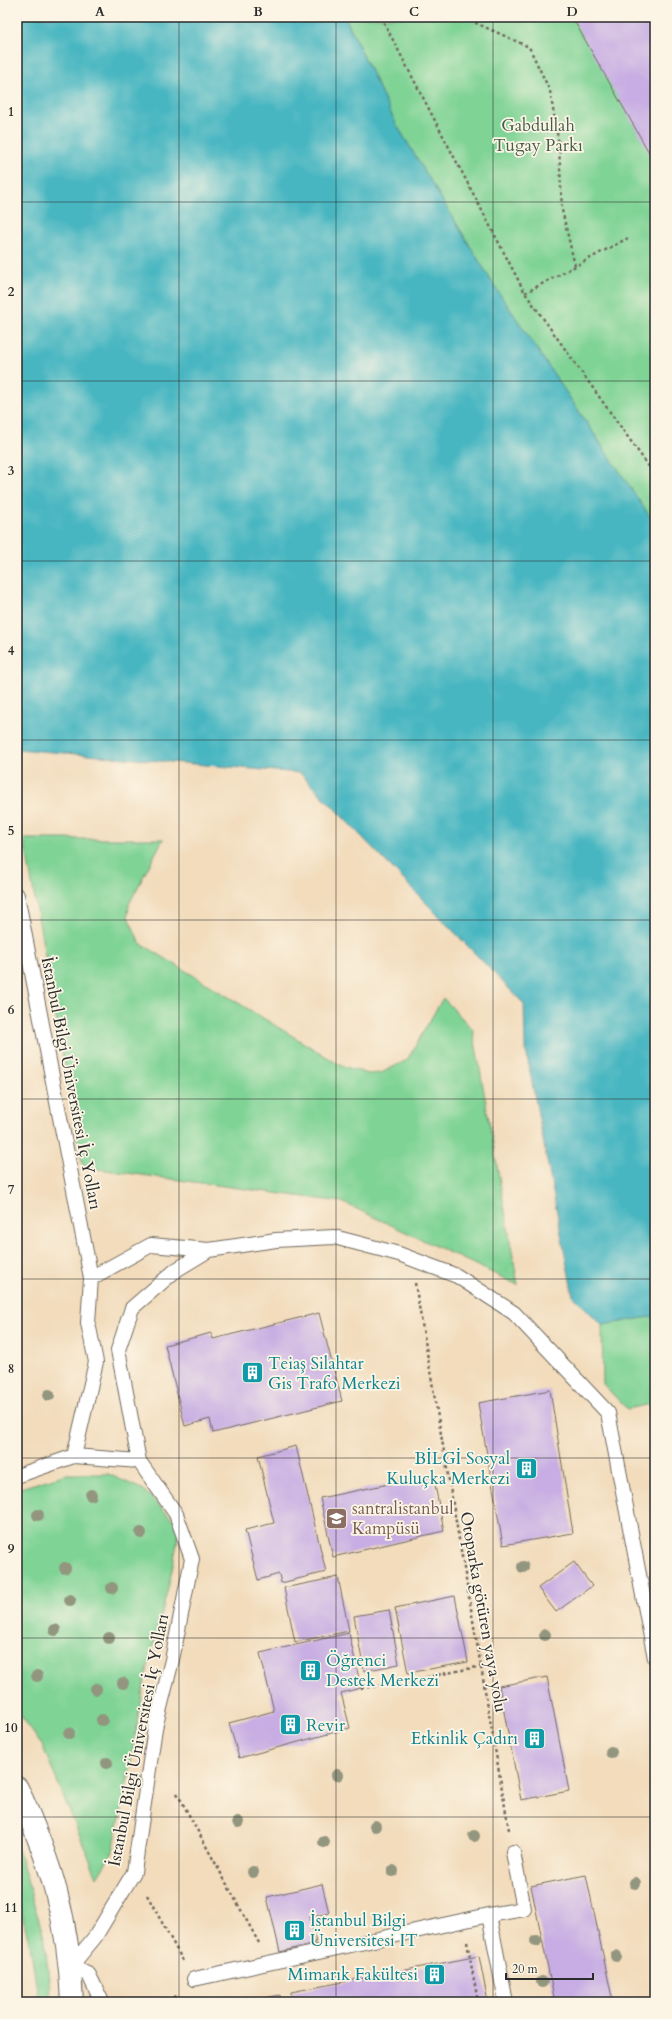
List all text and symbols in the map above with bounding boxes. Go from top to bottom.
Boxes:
text: A [95,3,105,21]
text: B [253,3,263,21]
text: C [409,3,419,21]
text: D [566,3,578,21]
text: 1 [8,103,14,121]
park label: Gabdullah Tugay Parkı [493,114,583,157]
text: 2 [8,283,15,301]
text: 3 [8,462,15,480]
text: 4 [8,642,15,660]
text: 5 [8,822,14,840]
street label: İstanbul Bilgi Üniversitesi İç Yolları [36,955,107,1212]
text: 6 [8,1001,15,1019]
text: 7 [8,1181,15,1199]
place label: Teiaş Silahtar Gis Trafo Merkezi [268,1352,401,1395]
text: 8 [8,1360,14,1378]
building icon: Teiaş Silahtar Gis Trafo Merkezi [240,1360,266,1386]
place label: BİLGİ Sosyal Kuluçka Merkezi [386,1447,511,1490]
building icon: BİLGİ Sosyal Kuluçka Merkezi [513,1455,539,1481]
place label: santralistanbul Kampüsü [352,1497,454,1540]
school or university icon: santralistanbul Kampüsü [323,1505,349,1531]
street label: Otoparka götüren yaya yolu [455,1510,512,1714]
text: 9 [8,1540,15,1558]
street label: İstanbul Bilgi Üniversitesi İç Yolları [103,1611,174,1869]
place label: Öğrenci Destek Merkezi [326,1649,439,1692]
building icon: Öğrenci Destek Merkezi [298,1657,324,1683]
building icon: Revir [277,1712,303,1738]
place label: Revir [306,1714,346,1737]
text: 10 [4,1719,18,1737]
building icon: Etkinlik Çadırı [521,1725,547,1751]
place label: Etkinlik Çadırı [411,1727,518,1750]
text: 11 [4,1899,18,1917]
place label: İstanbul Bilgi Üniversitesi IT [310,1909,418,1952]
building icon: İstanbul Bilgi Üniversitesi IT [281,1917,307,1943]
scale bar [506,1955,593,1981]
building icon: Mimarık Fakültesi [421,1961,447,1987]
text: 20 m [512,1961,539,1977]
place label: Mimarık Fakültesi [288,1963,418,1986]

